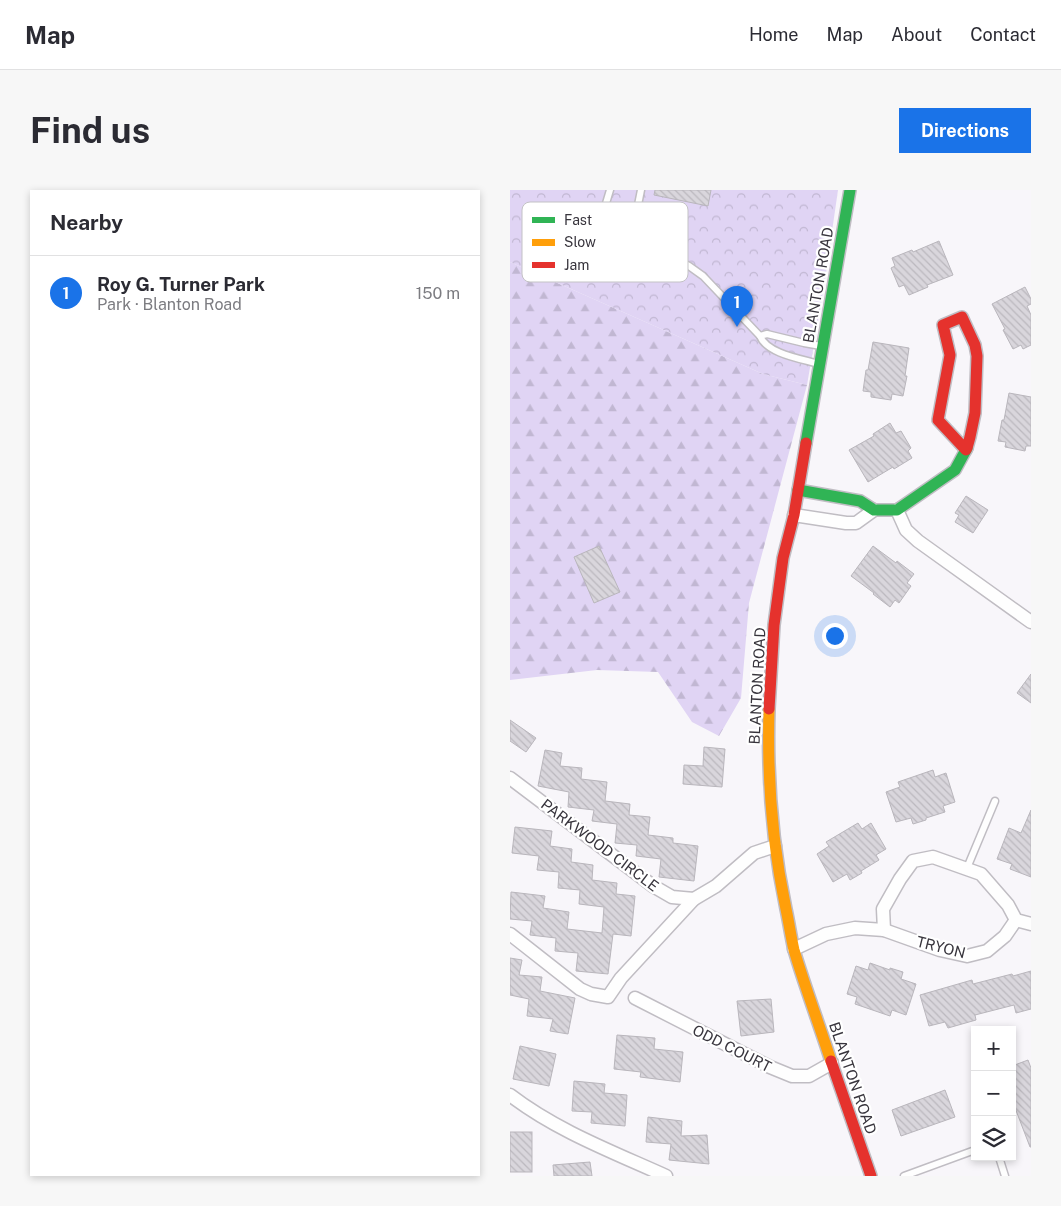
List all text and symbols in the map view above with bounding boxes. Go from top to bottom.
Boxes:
text: Map [25,21,75,49]
text: Home [749,24,799,45]
text: Map [827,24,863,45]
text: About [891,24,942,45]
text: Contact [970,24,1036,45]
button: Directions [899,108,1031,153]
text: Find us [30,110,150,151]
legend [522,202,688,282]
text: Nearby [50,210,123,235]
text: Fast [564,212,592,228]
street label: BLANTON ROAD [799,226,837,344]
text: Slow [564,234,596,250]
text: Jam [564,257,589,273]
text: Roy G. Turner Park [97,273,265,295]
text: 1 [63,284,69,303]
text: 150 m [416,284,460,303]
pin: 1 [721,286,753,327]
text: Park · Blanton Road [97,295,242,314]
your location [822,623,848,649]
street label: BLANTON ROAD [745,627,769,745]
street label: PARKWOOD CIRCLE [538,795,662,895]
street label: TRYON [915,933,967,961]
street label: BLANTON ROAD [826,1020,880,1136]
street label: ODD COURT [690,1021,774,1075]
map controls [971,1026,1016,1161]
button: + [971,1026,1016,1071]
button: − [971,1071,1016,1116]
button: layers [971,1116,1016,1161]

